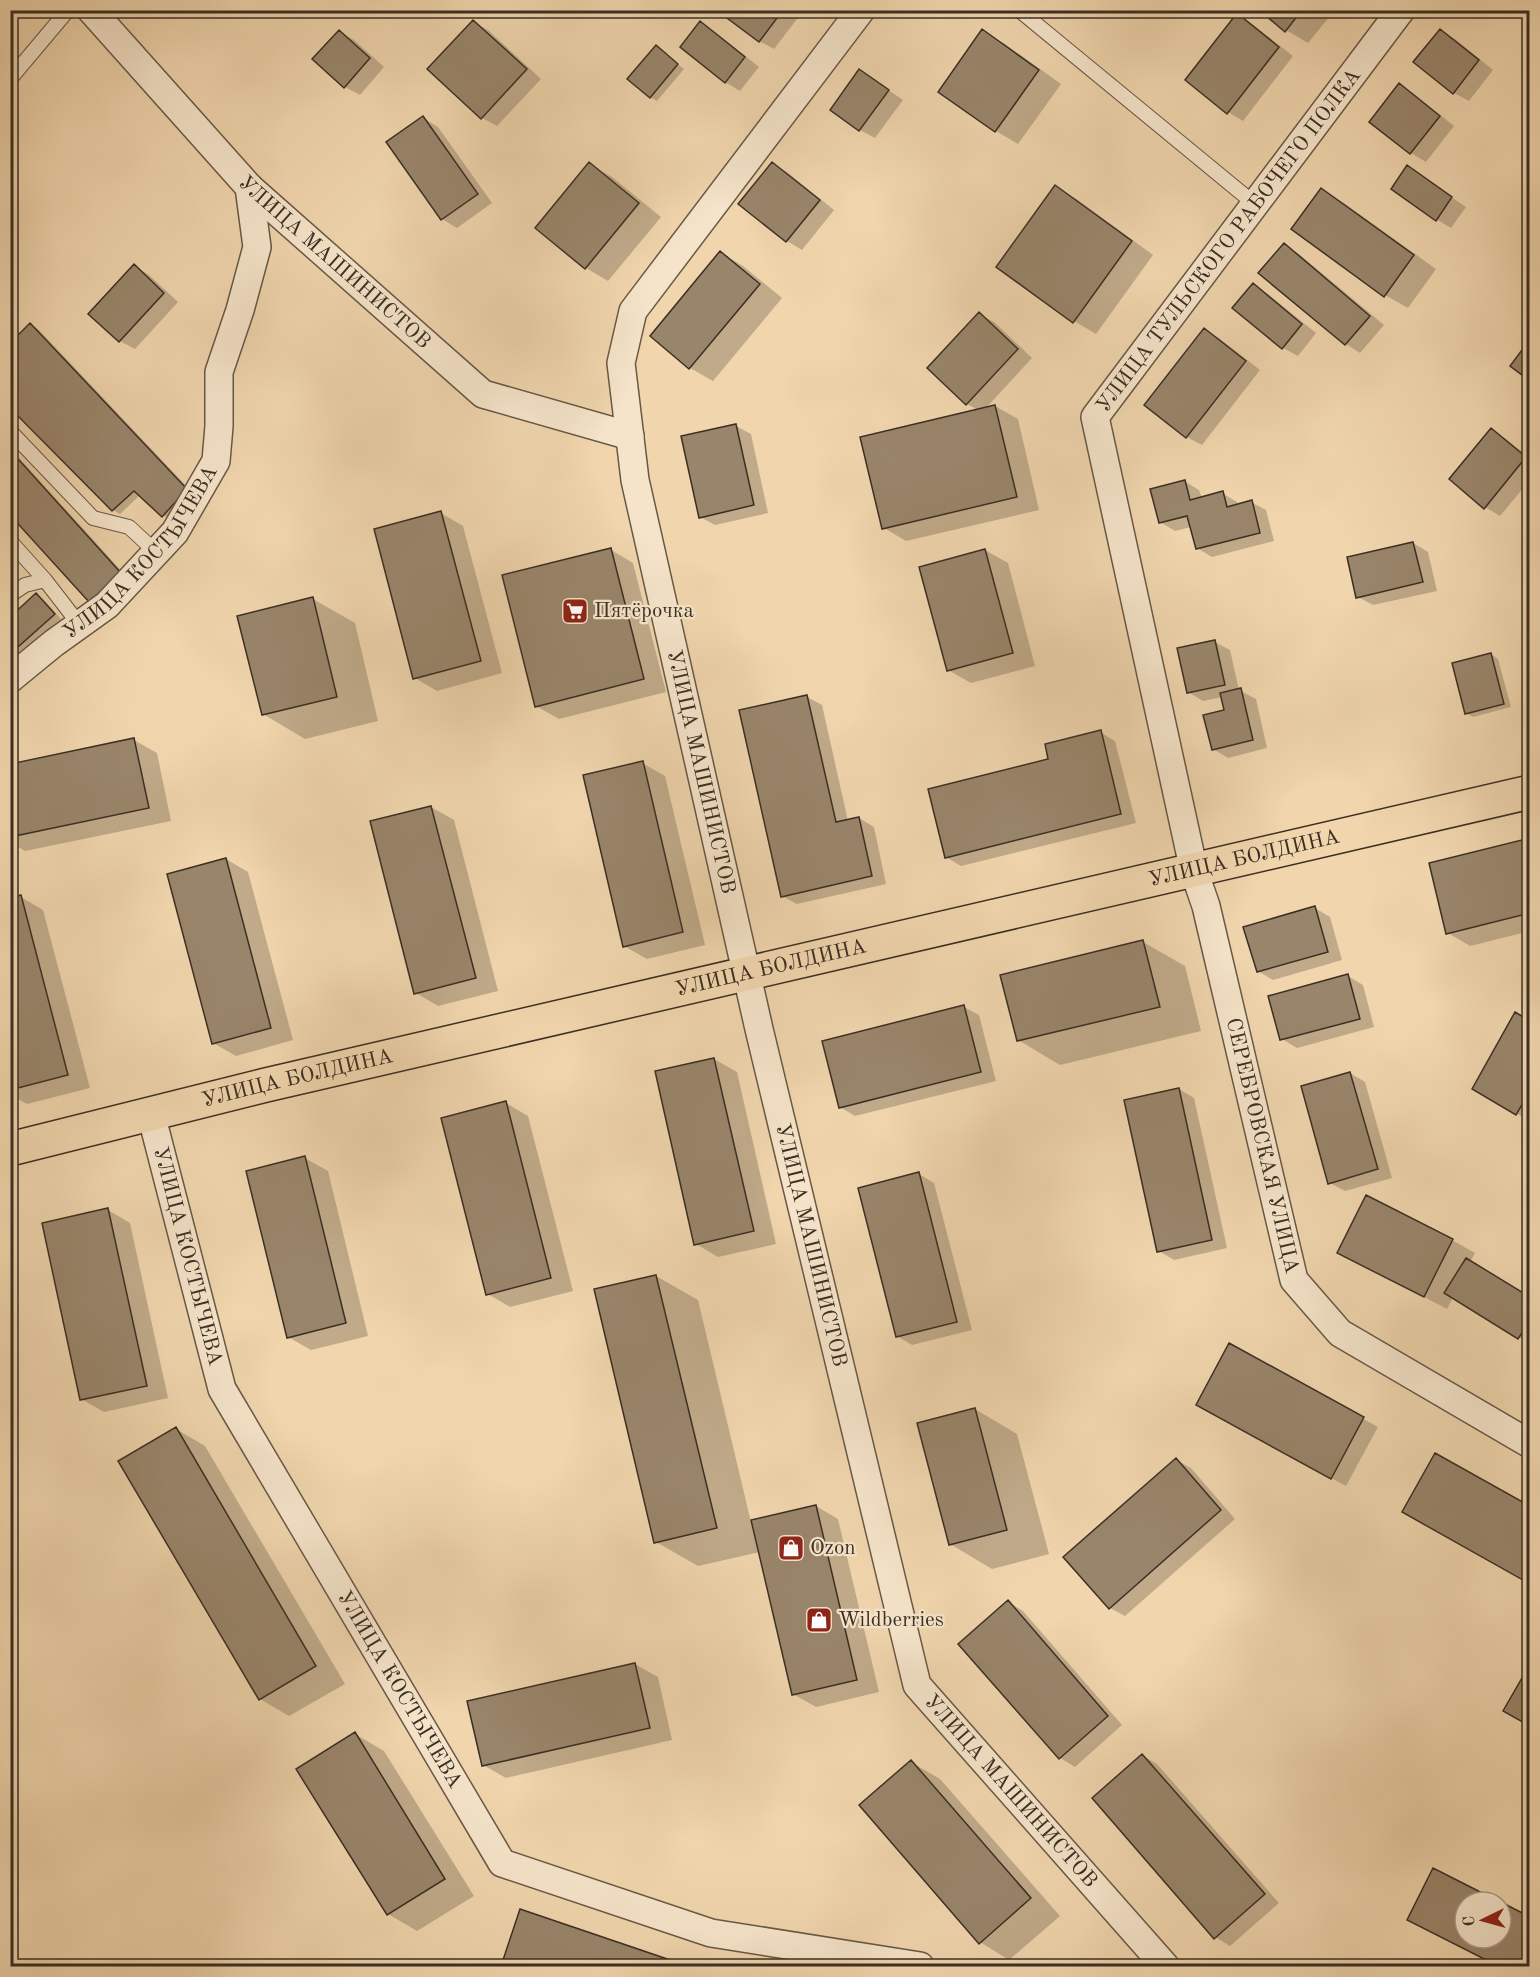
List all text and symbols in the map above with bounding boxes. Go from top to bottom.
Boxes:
street label: УЛИЦА ТУЛЬСКОГО РАБОЧЕГО ПОЛКА [1093,65,1365,417]
street label: УЛИЦА МАШИНИСТОВ [234,172,435,353]
street label: УЛИЦА КОСТЫЧЕВА [60,462,221,643]
supermarket icon: Пятёрочка [560,596,590,626]
place label: Пятёрочка [594,601,694,622]
street label: УЛИЦА МАШИНИСТОВ [663,648,739,896]
street label: УЛИЦА БОЛДИНА [1147,826,1342,891]
street label: УЛИЦА БОЛДИНА [673,936,868,1000]
street label: СЕРЕБРОВСКАЯ УЛИЦА [1222,1016,1303,1275]
street label: УЛИЦА БОЛДИНА [200,1045,395,1111]
street label: УЛИЦА МАШИНИСТОВ [772,1121,851,1369]
street label: УЛИЦА КОСТЫЧЕВА [149,1145,226,1368]
shop icon: Ozon [776,1533,806,1563]
place label: Ozon [810,1538,856,1559]
street label: УЛИЦА КОСТЫЧЕВА [333,1587,466,1792]
shop icon: Wildberries [804,1605,834,1635]
place label: Wildberries [838,1610,944,1631]
street label: УЛИЦА МАШИНИСТОВ [920,1691,1101,1892]
north arrow [1453,1890,1513,1950]
text: С [1462,1915,1478,1927]

